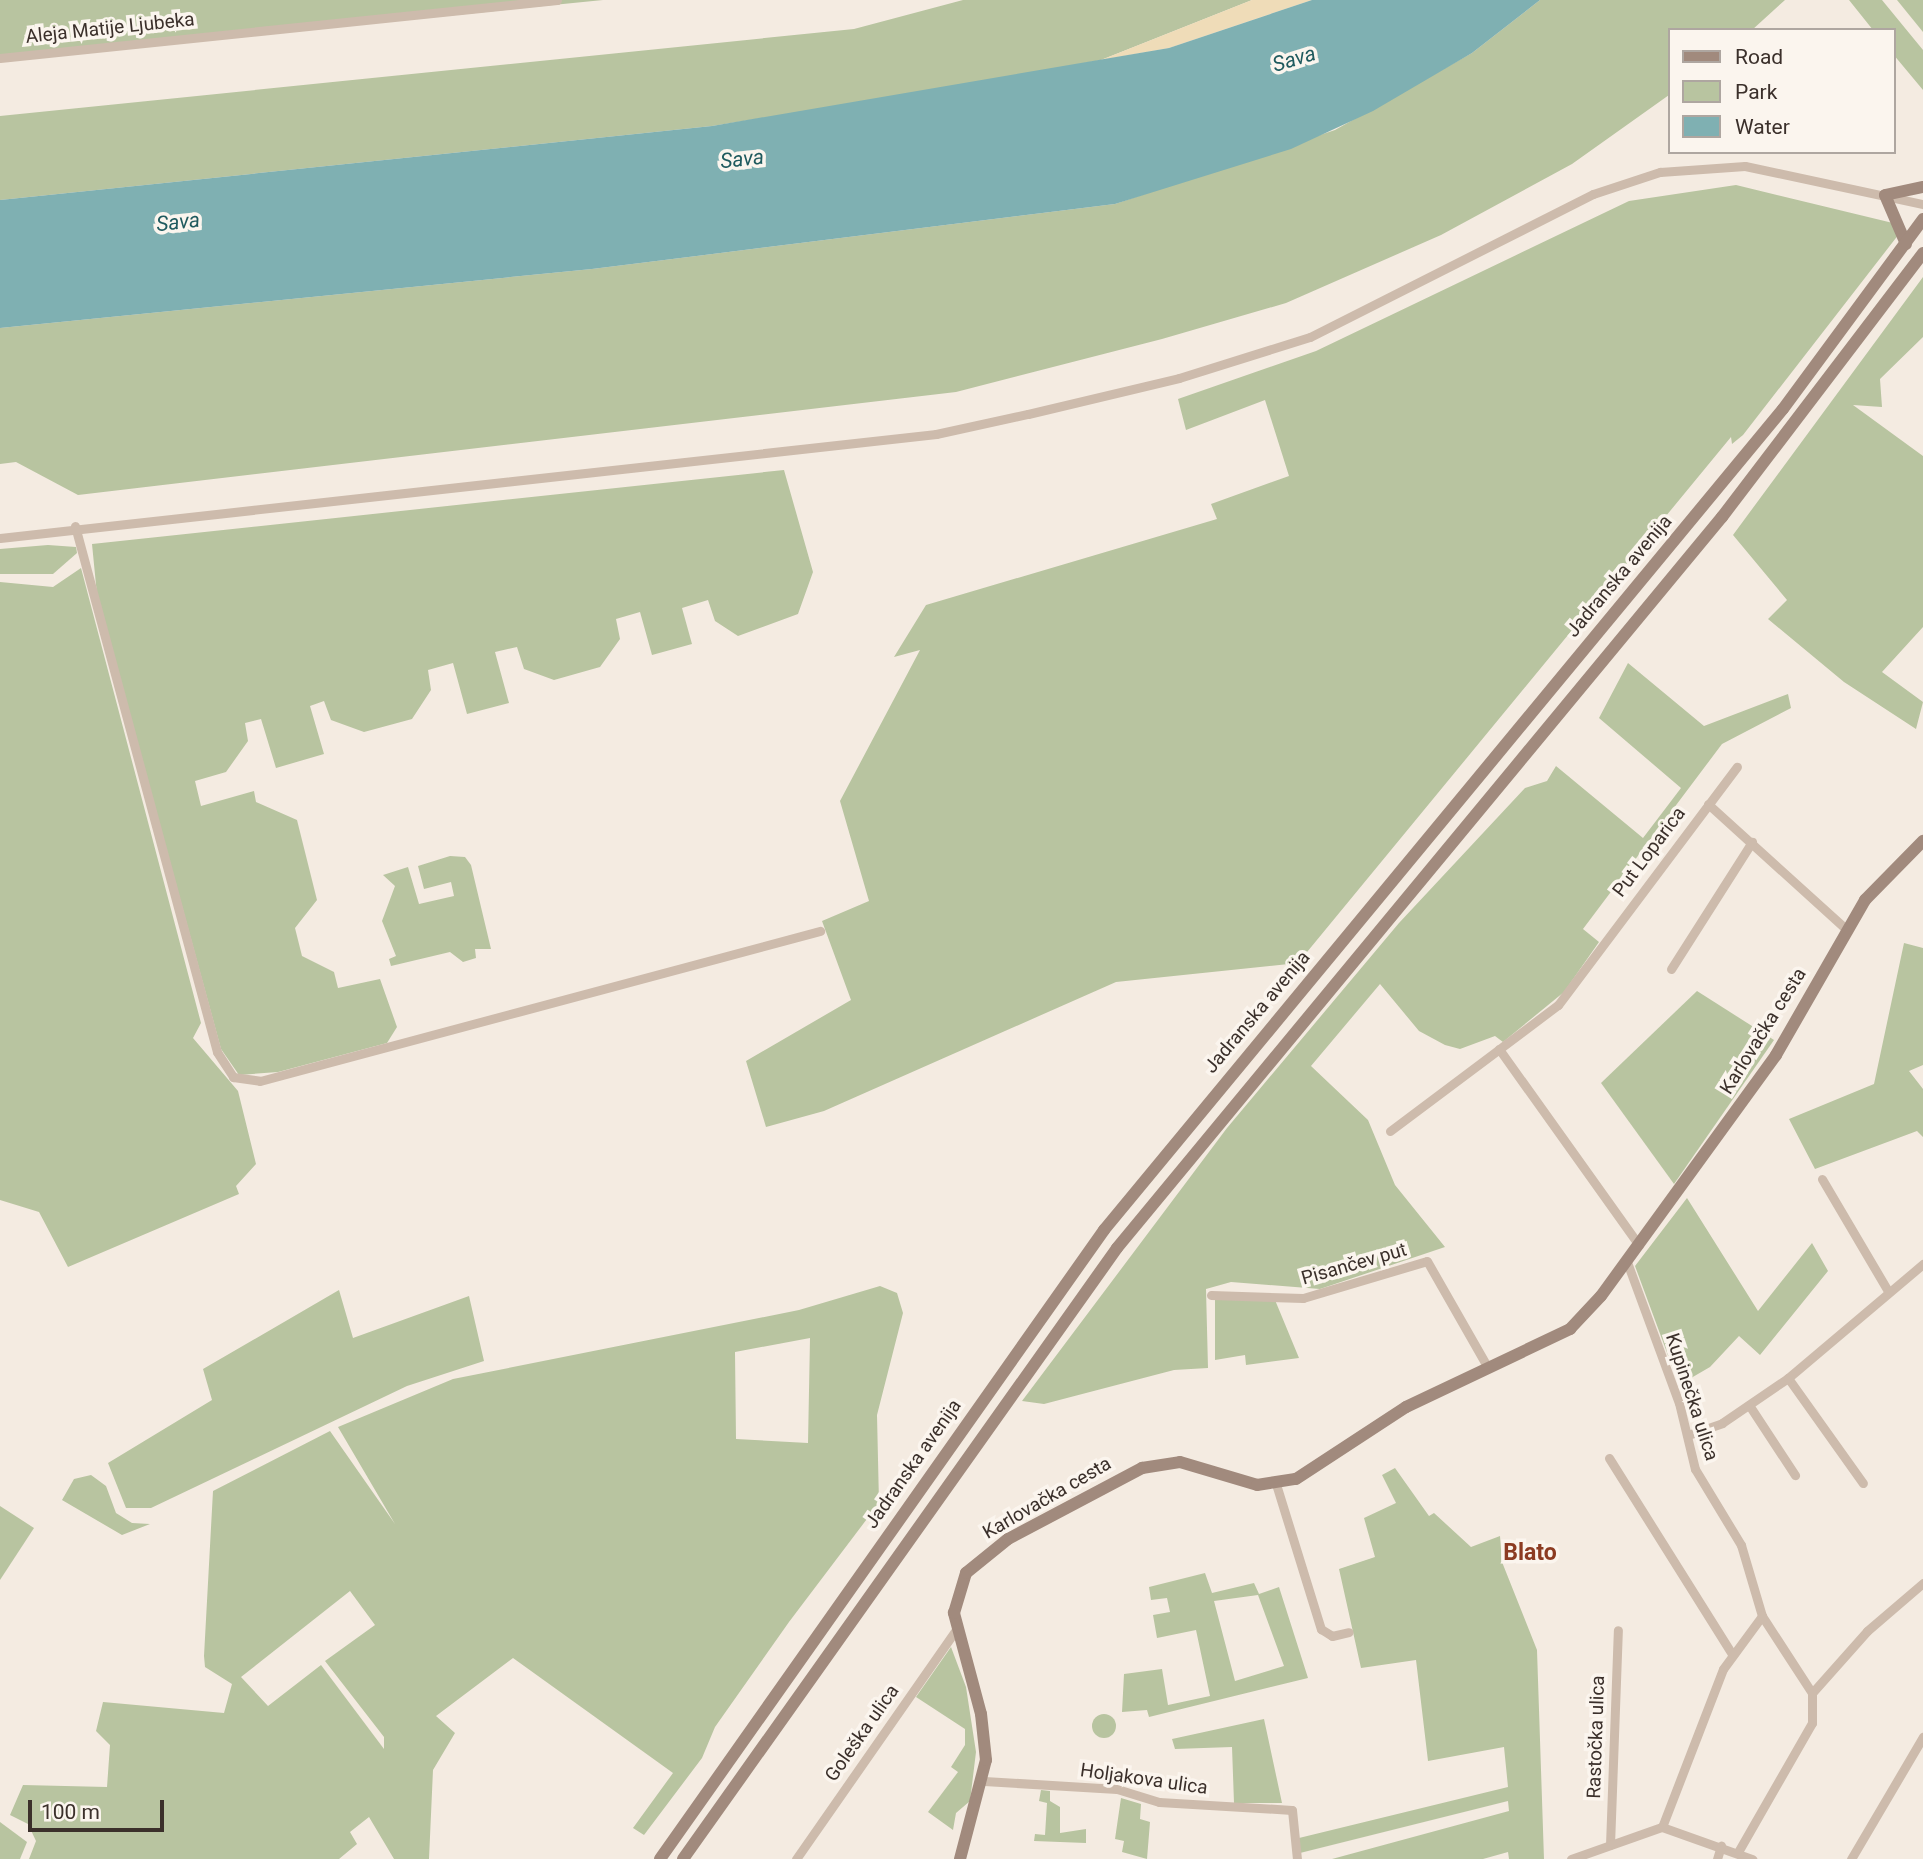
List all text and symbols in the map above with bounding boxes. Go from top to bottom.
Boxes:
street label: Aleja Matije Ljubeka [24,8,196,48]
legend [1668,28,1895,154]
water label: Sava [1269,41,1319,77]
text: Road [1735,45,1783,69]
text: Park [1735,80,1777,104]
text: Water [1735,115,1790,139]
water label: Sava [719,144,765,174]
water label: Sava [155,207,201,237]
street label: Jadranska avenija [1561,510,1677,642]
street label: Put Loparica [1608,802,1690,902]
street label: Jadranska avenija [1199,946,1315,1078]
street label: Karlovačka cesta [1715,964,1811,1098]
street label: Pisančev put [1299,1238,1409,1290]
street label: Kupinečka ulica [1661,1330,1723,1464]
street label: Jadranska avenija [860,1395,966,1533]
street label: Karlovačka cesta [979,1452,1115,1544]
district label: Blato [1503,1539,1557,1567]
street label: Rastočka ulica [1582,1675,1610,1799]
street label: Goleška ulica [820,1680,904,1786]
street label: Holjakova ulica [1079,1759,1209,1799]
scale bar [32,1786,168,1830]
text: 100 m [41,1800,100,1824]

